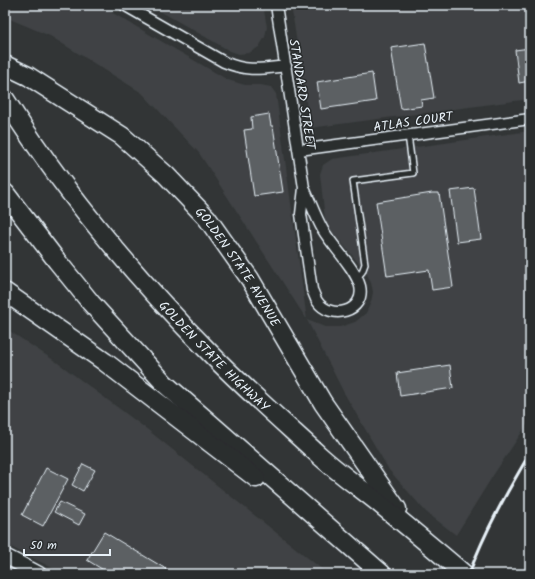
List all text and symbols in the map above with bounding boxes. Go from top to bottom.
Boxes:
street label: STANDARD STREET [282,37,321,152]
street label: ATLAS COURT [372,106,455,138]
street label: GOLDEN STATE AVENUE [189,202,285,332]
street label: GOLDEN STATE HIGHWAY [153,296,274,417]
scale bar [24,531,110,557]
text: 50 m [30,536,57,555]

